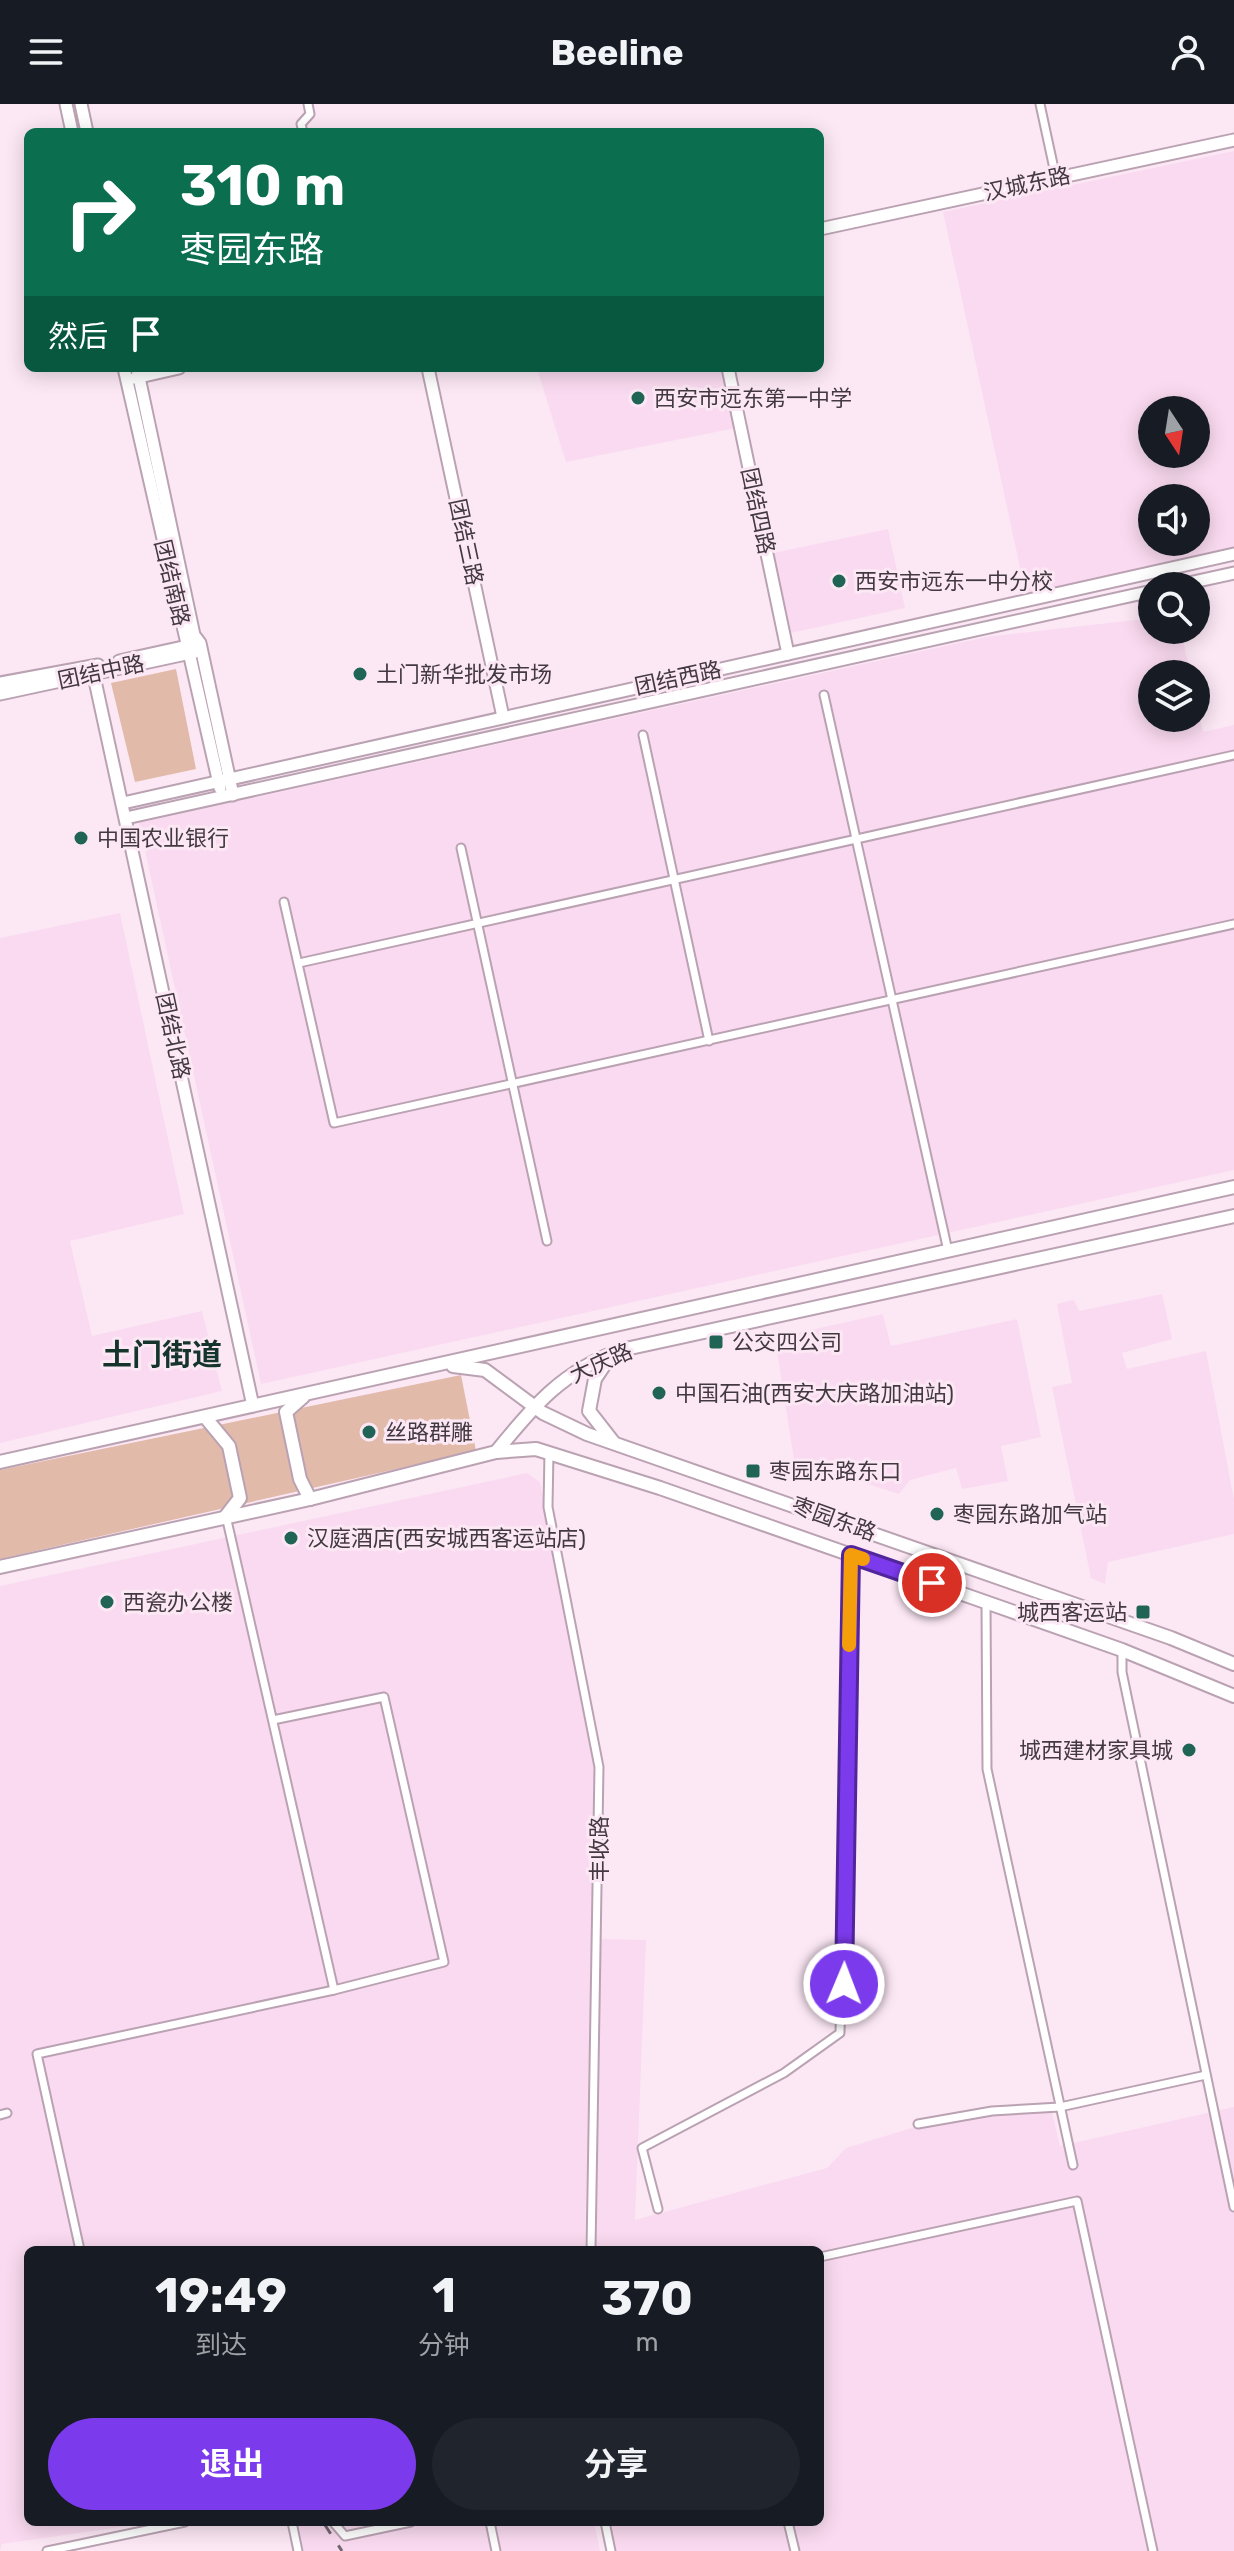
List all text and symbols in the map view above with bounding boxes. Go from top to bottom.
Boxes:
icon: menu [24,30,68,74]
icon: person [1166,30,1210,74]
text: Beeline [550,31,684,74]
text: 310 m [180,153,345,219]
icon: right [48,160,152,264]
street label: 汉城东路 [981,162,1073,206]
text: 枣园东路 [180,228,324,271]
icon: arrive [124,312,168,356]
text: 然后 [48,319,108,355]
place label: 西安市远东第一中学 [654,385,852,412]
marker: 西安市远东第一中学 [629,389,647,407]
north arrow [1138,396,1210,468]
map controls [1138,396,1210,732]
street label: 团结四路 [736,465,780,557]
button: sound [1138,484,1210,556]
street label: 团结三路 [444,496,488,588]
street label: 团结南路 [149,537,195,629]
place label: 西安市远东一中分校 [855,568,1053,595]
marker: 西安市远东一中分校 [830,572,848,590]
button: search [1138,572,1210,644]
street label: 团结中路 [55,650,147,694]
street label: 团结西路 [632,656,724,700]
button: layers [1138,660,1210,732]
place label: 土门新华批发市场 [376,661,552,688]
marker: 土门新华批发市场 [351,665,369,683]
place label: 中国农业银行 [97,825,229,852]
marker: 中国农业银行 [72,829,90,847]
street label: 团结北路 [151,990,195,1082]
place label: 公交四公司 [732,1329,842,1356]
marker: 公交四公司 [707,1333,725,1351]
district label: 土门街道 [102,1337,222,1373]
street label: 大庆路 [565,1337,637,1389]
place label: 中国石油(西安大庆路加油站) [675,1380,954,1407]
marker: 中国石油(西安大庆路加油站) [650,1384,668,1402]
place label: 丝路群雕 [385,1419,473,1446]
marker: 丝路群雕 [360,1423,378,1441]
place label: 枣园东路东口 [769,1458,901,1485]
marker: 枣园东路东口 [744,1462,762,1480]
street label: 枣园东路 [788,1491,880,1547]
place label: 枣园东路加气站 [953,1501,1107,1528]
marker: 枣园东路加气站 [928,1505,946,1523]
place label: 汉庭酒店(西安城西客运站店) [307,1525,586,1552]
marker: 汉庭酒店(西安城西客运站店) [282,1529,300,1547]
pin [898,1549,966,1617]
icon: arrive [910,1561,954,1605]
place label: 西瓷办公楼 [123,1589,233,1616]
marker: 西瓷办公楼 [98,1593,116,1611]
place label: 城西客运站 [1017,1599,1127,1626]
marker: 城西客运站 [1134,1603,1152,1621]
place label: 城西建材家具城 [1019,1737,1173,1764]
marker: 城西建材家具城 [1180,1741,1198,1759]
street label: 丰收路 [586,1816,613,1882]
position arrow [802,1942,886,2026]
text: 19:49 [155,2267,287,2324]
text: 1 [432,2267,456,2324]
text: 370 [601,2270,693,2327]
text: m [636,2327,659,2358]
text: 到达 [195,2330,247,2361]
text: 分钟 [418,2330,470,2361]
button: 退出 [48,2418,416,2510]
button: 分享 [432,2418,800,2510]

